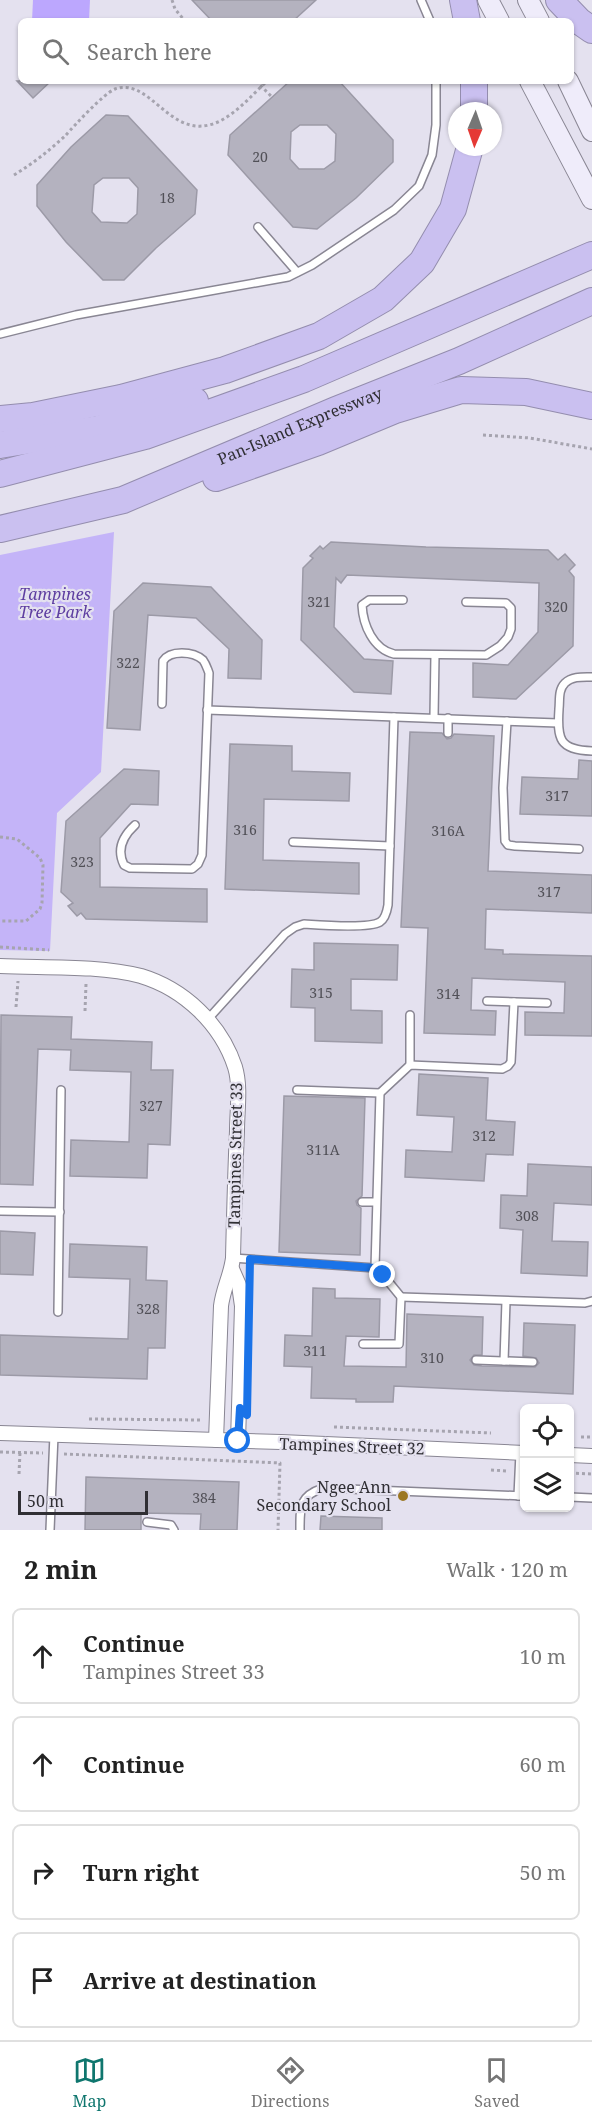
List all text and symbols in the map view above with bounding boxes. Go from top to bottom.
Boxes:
search box [18,18,574,84]
icon: search [39,35,72,68]
text: Search here [87,36,212,66]
north arrow [448,102,502,156]
house number: 20 [252,147,268,166]
house number: 18 [159,188,175,207]
street label: Pan-Island Expressway [214,381,386,470]
park label: Tampines Tree Park [19,583,92,623]
house number: 321 [307,592,331,611]
house number: 320 [544,597,568,616]
house number: 322 [116,653,140,672]
house number: 317 [545,786,569,805]
house number: 316 [233,820,257,839]
house number: 316A [431,821,465,840]
house number: 323 [70,852,94,871]
house number: 317 [537,882,561,901]
house number: 315 [309,983,333,1002]
house number: 314 [436,984,460,1003]
street label: Tampines Street 33 [223,1082,247,1228]
house number: 327 [139,1096,163,1115]
house number: 312 [472,1126,496,1145]
house number: 311A [306,1140,340,1159]
house number: 308 [515,1206,539,1225]
route end [369,1261,395,1287]
house number: 328 [136,1299,160,1318]
house number: 311 [303,1341,327,1360]
house number: 310 [420,1348,444,1367]
map controls [520,1404,574,1512]
button: locate [520,1404,574,1458]
route start [224,1427,250,1453]
street label: Tampines Street 32 [279,1432,425,1460]
button: layers [520,1458,574,1512]
place label: Ngee Ann Secondary School [257,1476,391,1516]
scale bar [18,1488,148,1516]
house number: 384 [192,1488,216,1507]
marker: Ngee Ann Secondary School [396,1489,410,1503]
text: 50 m [27,1490,64,1512]
text: 2 min [24,1551,98,1587]
text: Walk · 120 m [446,1556,568,1583]
text: Continue [83,1628,185,1658]
icon: ahead [26,1640,59,1673]
text: 10 m [520,1643,566,1670]
text: Tampines Street 33 [83,1658,265,1685]
icon: ahead [26,1748,59,1781]
text: Continue [83,1749,185,1779]
text: 60 m [520,1751,566,1778]
icon: right [26,1856,59,1889]
text: Turn right [83,1857,199,1887]
text: 50 m [520,1859,566,1886]
icon: arrive [26,1964,59,1997]
text: Arrive at destination [83,1965,317,1995]
tab: Map [72,2054,106,2112]
tab: Directions [251,2054,329,2112]
tab: Saved [474,2054,520,2112]

